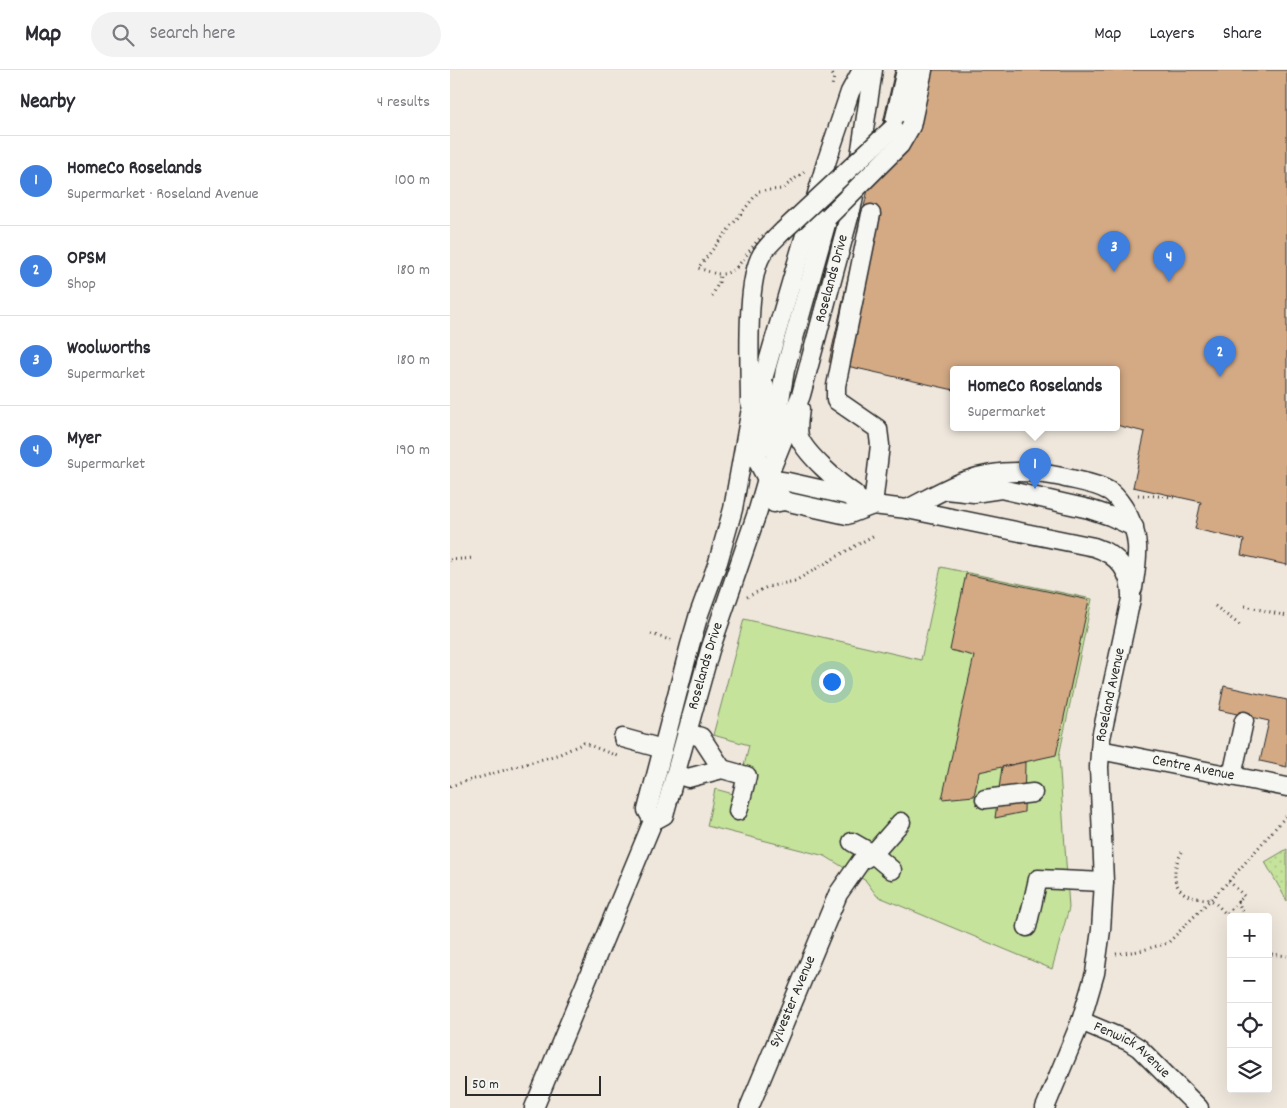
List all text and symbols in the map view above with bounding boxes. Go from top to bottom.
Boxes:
search box [91,12,441,57]
text: Map [25,18,61,52]
icon: search [109,21,137,49]
text: Search here [149,21,235,48]
text: Map [1094,22,1121,47]
text: Layers [1149,22,1195,47]
text: Share [1223,22,1262,47]
text: Nearby [20,88,75,118]
text: 4 results [377,91,430,114]
text: HomeCo Roselands [67,156,202,183]
text: 1 [34,169,38,192]
text: 100 m [394,169,430,192]
text: Supermarket · Roseland Avenue [67,183,259,206]
pin: 3 [1098,231,1130,272]
street label: Roselands Drive [810,232,855,325]
pin: 4 [1153,241,1185,282]
text: OPSM [67,246,106,273]
text: 2 [33,259,40,282]
text: 180 m [397,259,430,282]
text: Shop [67,273,96,296]
text: Woolworths [67,336,151,363]
pin: 2 [1204,336,1236,377]
text: 3 [32,349,40,372]
text: 180 m [397,349,430,372]
text: Supermarket [67,363,145,386]
popup [950,366,1120,431]
text: HomeCo Roselands [968,374,1102,401]
text: Supermarket [968,401,1046,424]
text: Myer [67,426,101,453]
text: 4 [33,439,39,462]
text: 190 m [396,439,430,462]
pin: 1 [1019,448,1051,489]
text: Supermarket [67,453,145,476]
street label: Roselands Drive [683,619,730,712]
street label: Roseland Avenue [1090,645,1132,744]
your location [819,669,845,695]
street label: Centre Avenue [1150,750,1237,787]
map controls [1227,913,1272,1093]
button: + [1227,913,1272,958]
street label: Sylvester Avenue [764,952,822,1051]
button: − [1227,958,1272,1003]
button: locate [1227,1003,1272,1048]
street label: Fenwick Avenue [1090,1016,1175,1084]
button: layers [1227,1048,1272,1093]
scale bar [465,1073,601,1096]
text: 50 m [472,1075,499,1095]

